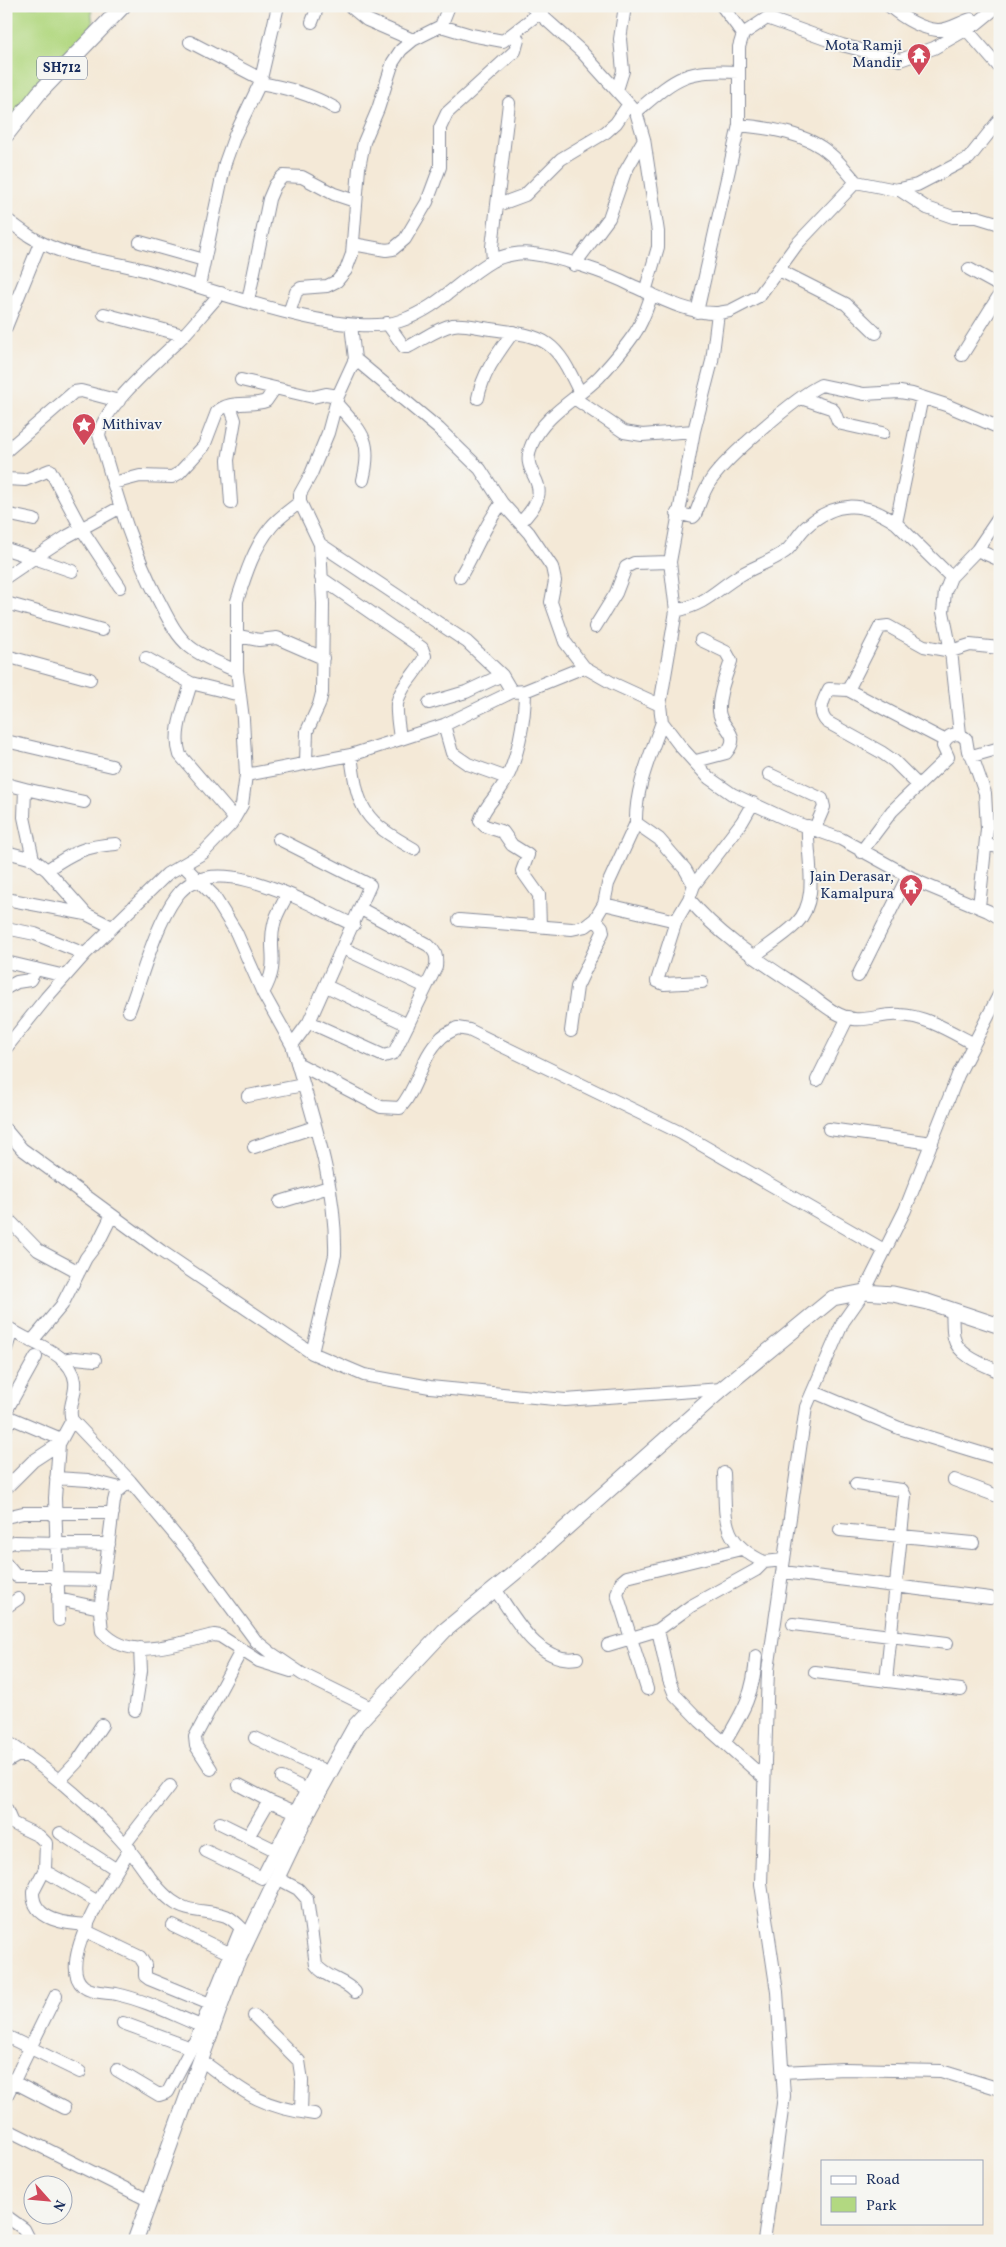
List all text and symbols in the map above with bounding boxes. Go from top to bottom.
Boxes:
place label: Mota Ramji Mandir [825,36,902,74]
temple icon: Mota Ramji Mandir [906,42,932,76]
road number: SH712 [37,56,87,80]
place icon: Mithivav [71,412,97,446]
place label: Mithivav [102,415,162,436]
place label: Jain Derasar, Kamalpura [810,867,894,905]
temple icon: Jain Derasar, Kamalpura [898,873,924,907]
legend [821,2160,984,2224]
text: Road [866,2170,900,2191]
north arrow [22,2174,72,2224]
text: N [47,2196,69,2214]
text: Park [866,2196,897,2217]

